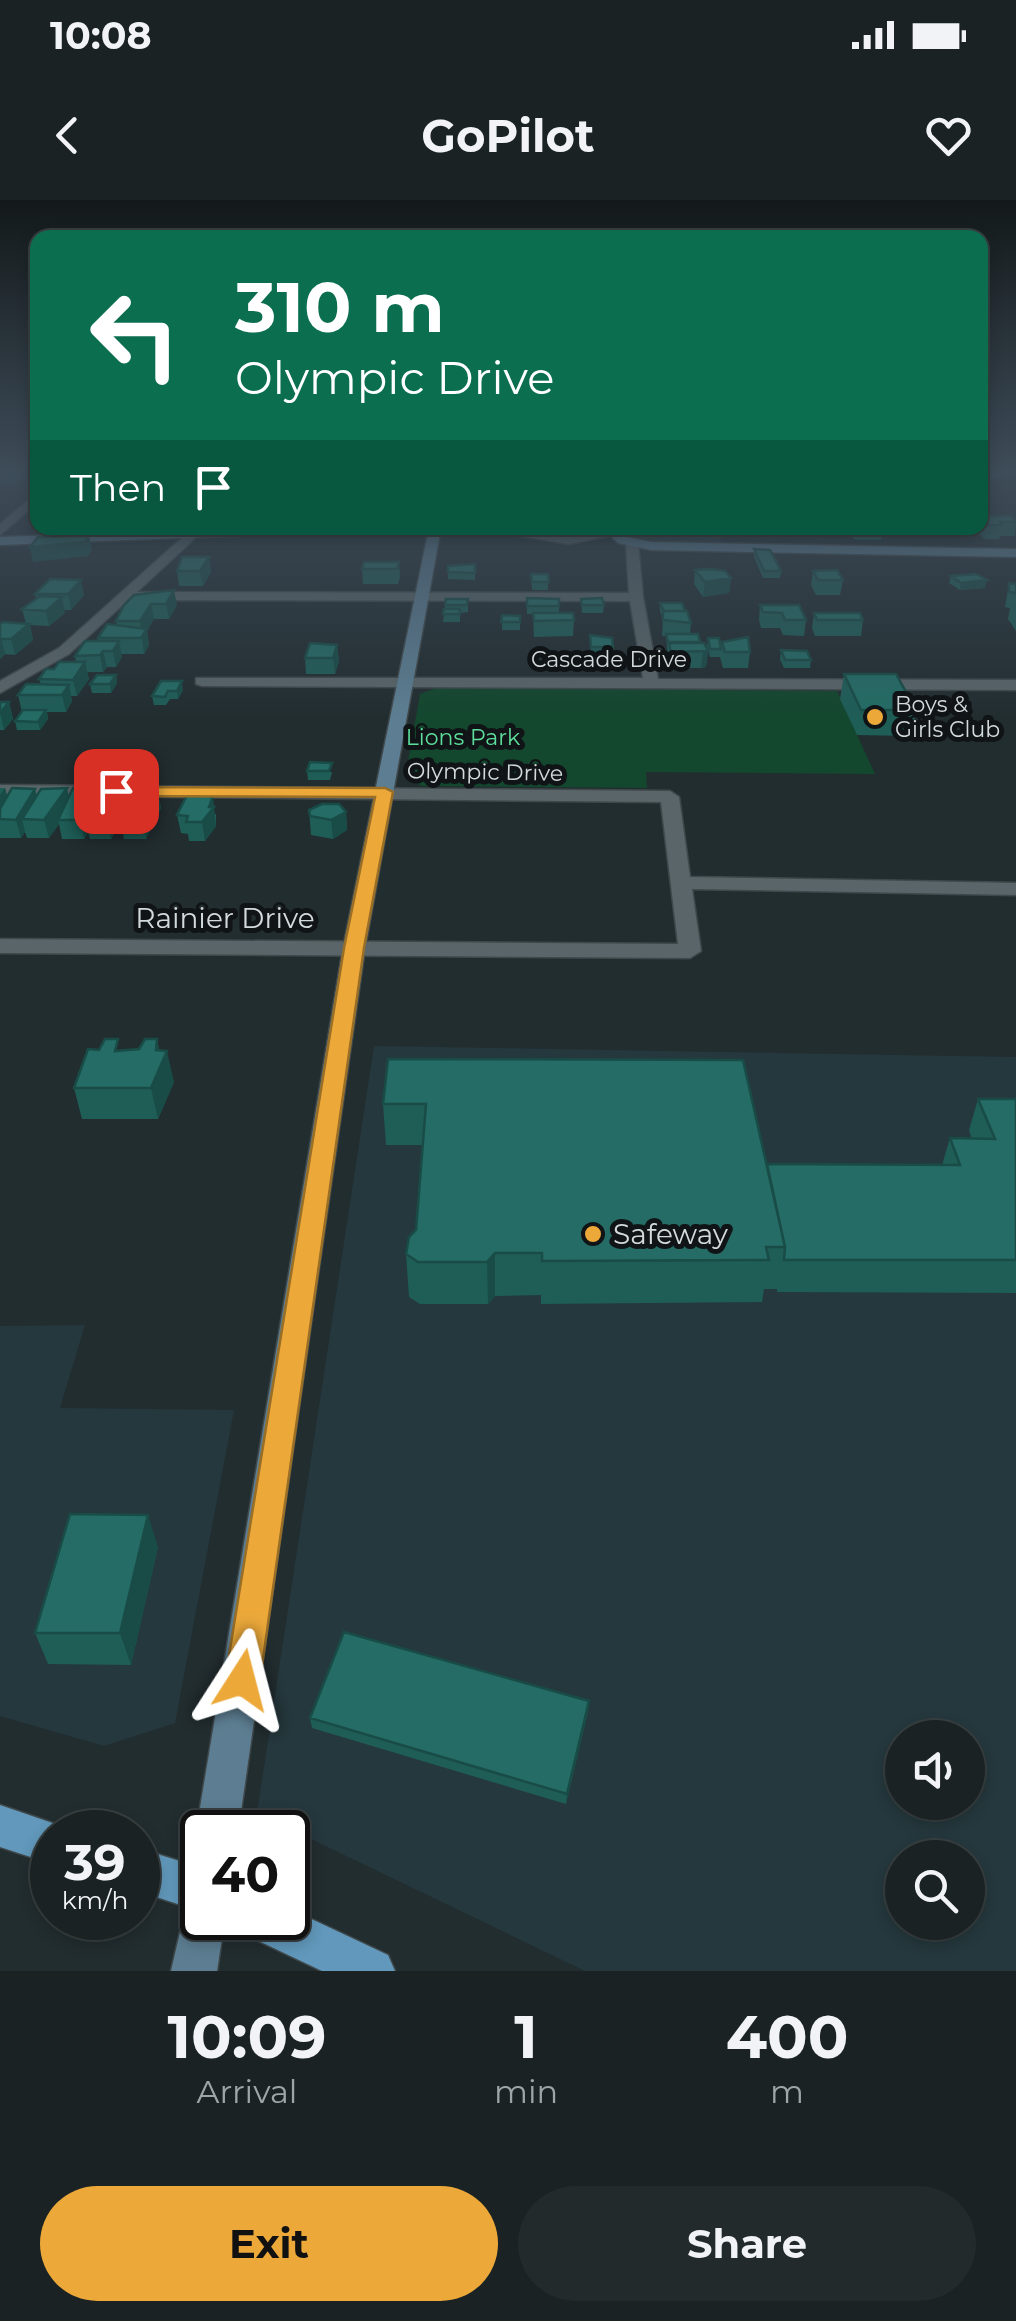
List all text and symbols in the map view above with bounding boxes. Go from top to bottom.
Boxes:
text: 10:08 [50,12,152,59]
icon: back [40,108,95,163]
text: GoPilot [421,108,595,163]
icon: heart [921,108,976,163]
text: 310 m [235,264,445,350]
icon: left [70,270,200,400]
text: Olympic Drive [235,350,554,405]
icon: arrive [186,460,241,515]
text: Then [70,464,166,511]
street label: Cascade Drive [531,646,687,673]
place label: Boys & Girls Club [895,691,1000,743]
marker: Boys & Girls Club [864,706,886,728]
park label: Lions Park [406,724,521,751]
pin [74,749,159,834]
street label: Olympic Drive [407,757,563,787]
icon: arrive [89,764,144,819]
street label: Rainier Drive [135,901,315,935]
place label: Safeway [613,1217,729,1251]
marker: Safeway [582,1223,604,1245]
position arrow [190,1628,294,1732]
map controls [885,1720,985,1940]
button: sound [885,1720,985,1820]
speed limit sign: 40 [180,1810,310,1940]
text: 39 [64,1832,126,1893]
button: search [885,1840,985,1940]
text: km/h [62,1885,128,1915]
text: 10:09 [168,2000,326,2073]
text: 1 [514,2000,538,2073]
text: 400 [726,2000,848,2073]
text: Arrival [197,2072,297,2111]
text: min [494,2072,558,2111]
text: m [770,2072,804,2111]
button: Exit [40,2186,498,2301]
button: Share [518,2186,976,2301]

